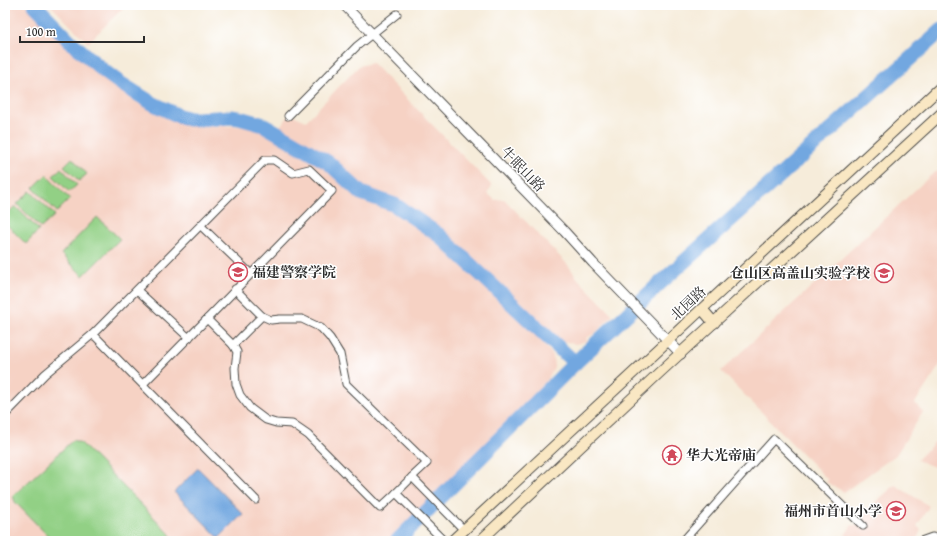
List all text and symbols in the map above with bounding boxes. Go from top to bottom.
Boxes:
scale bar [20,18,144,44]
text: 100 m [26,23,56,40]
street label: 牛眠山路 [496,142,550,196]
school or university icon: 福建警察学院 [227,261,249,283]
place label: 福建警察学院 [252,262,336,282]
school or university icon: 仓山区高盖山实验学校 [873,262,895,284]
place label: 仓山区高盖山实验学校 [730,263,870,283]
street label: 北园路 [666,281,710,325]
temple icon: 华大光帝庙 [661,444,683,466]
place label: 华大光帝庙 [686,445,756,465]
school or university icon: 福州市首山小学 [885,500,907,522]
place label: 福州市首山小学 [784,501,882,521]

